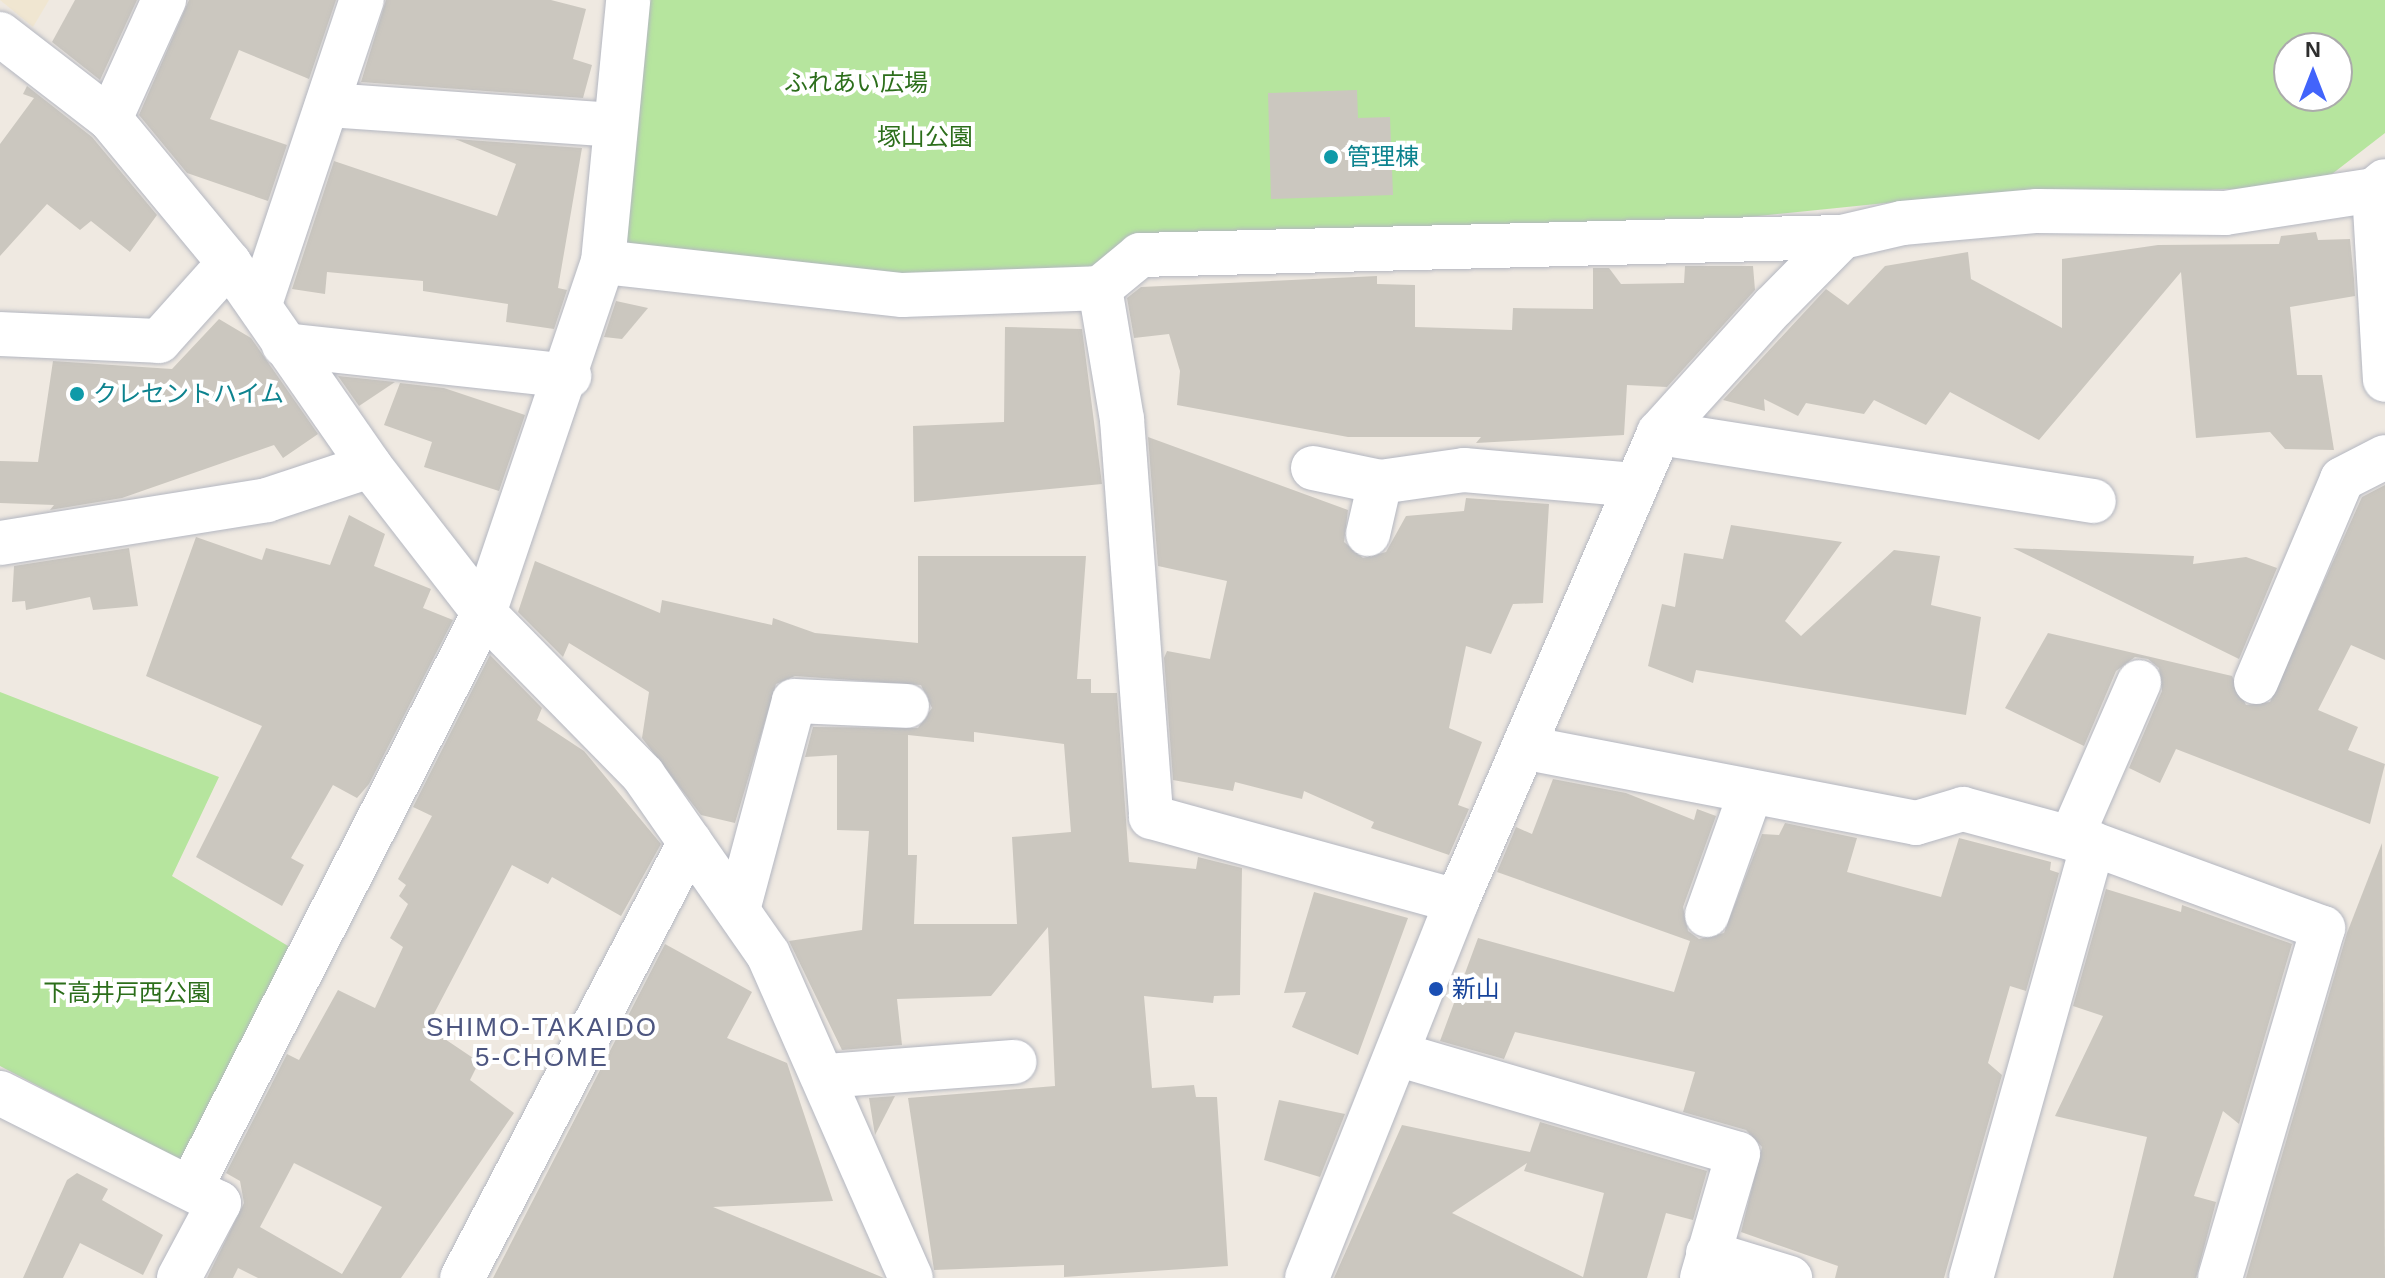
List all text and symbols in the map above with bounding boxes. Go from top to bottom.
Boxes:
north arrow [2273,32,2353,112]
text: N [2305,37,2321,62]
park label: ふれあい広場 [784,69,928,97]
park label: 塚山公園 [877,123,973,151]
place label: 管理棟 [1347,143,1419,171]
marker: 管理棟 [1322,148,1340,166]
place label: クレセントハイム [93,380,285,408]
marker: クレセントハイム [68,385,86,403]
place label: 新山 [1452,975,1500,1003]
park label: 下高井戸西公園 [43,979,211,1007]
marker: 新山 [1427,980,1445,998]
district label: SHIMO-TAKAIDO 5-CHOME [426,1012,658,1074]

